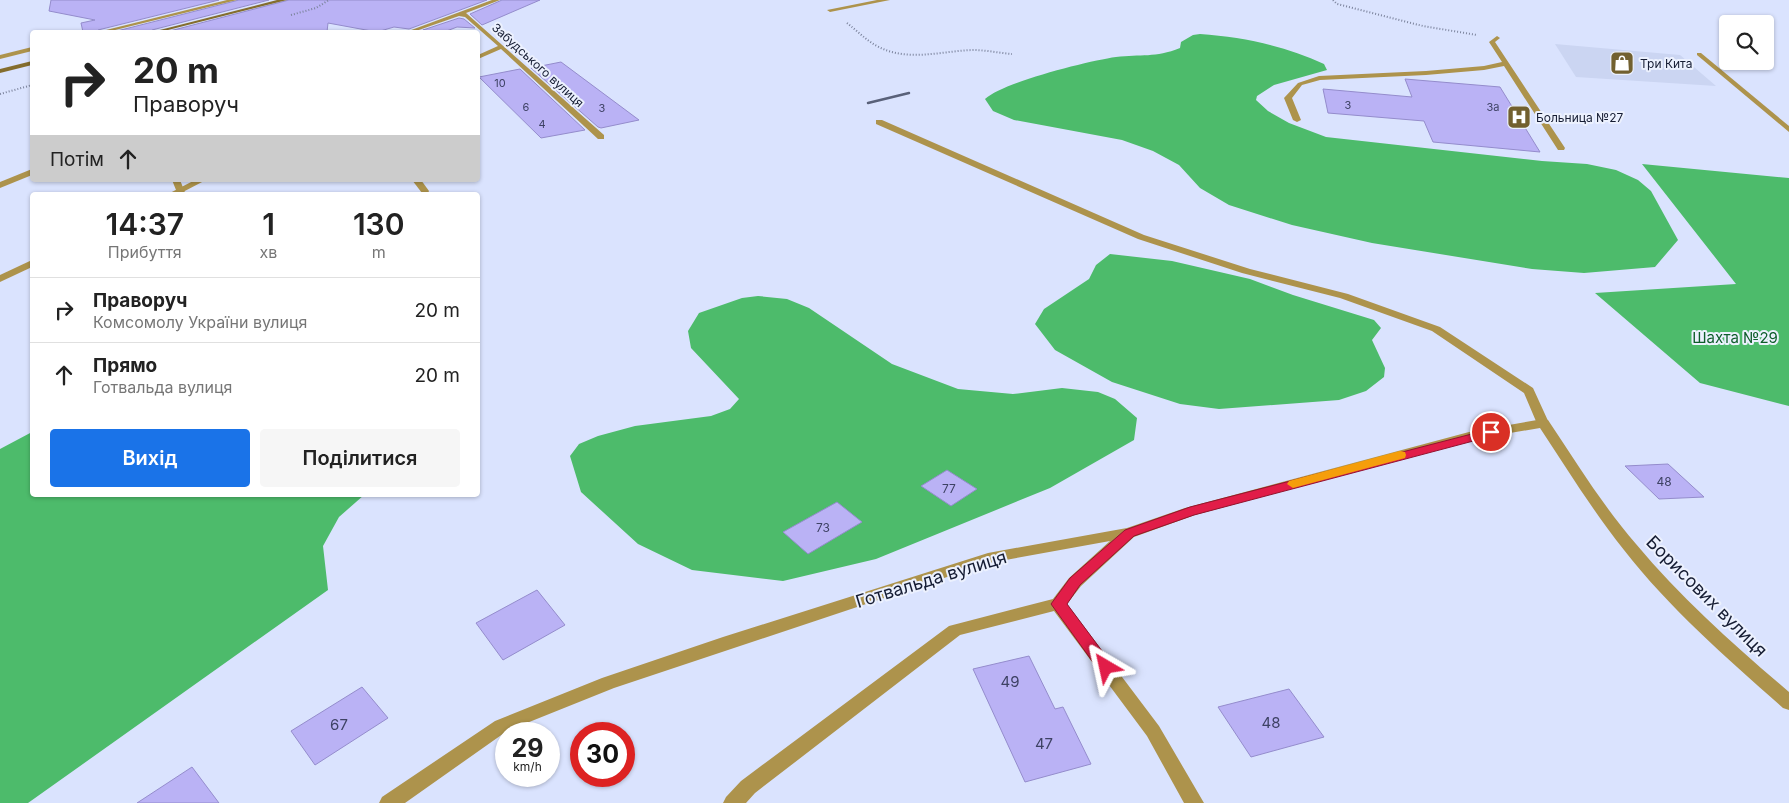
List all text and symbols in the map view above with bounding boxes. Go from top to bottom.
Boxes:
map controls [1719,15,1774,70]
button: search [1719,15,1774,70]
street label: Забудського вулиця [489,20,587,110]
text: 20 m [133,49,219,91]
icon: right [50,50,115,115]
shop icon: Три Кита [1609,50,1635,76]
place label: Три Кита [1640,56,1692,71]
house number: 10 [494,76,506,90]
text: Праворуч [133,91,239,117]
house number: 3 [1345,98,1352,112]
house number: 6 [523,100,530,114]
house number: 3а [1487,100,1499,114]
house number: 3 [599,101,606,115]
hospital icon: Больница №27 [1506,104,1532,130]
place label: Больница №27 [1536,110,1623,125]
house number: 4 [538,117,546,131]
icon: ahead [114,145,142,173]
text: Потім [50,148,104,171]
text: 14:37 [106,206,184,242]
text: 1 [262,206,275,242]
text: 130 [353,206,404,242]
text: Прибуття [108,242,182,262]
text: хв [260,242,277,262]
text: m [372,242,386,262]
text: Праворуч [93,289,187,312]
icon: right [50,296,78,324]
text: 20 m [414,299,460,322]
text: Комсомолу України вулиця [93,312,307,332]
park label: Шахта №29 [1692,328,1778,347]
text: Прямо [93,354,157,377]
icon: ahead [50,361,78,389]
text: 20 m [414,364,460,387]
text: Готвальда вулиця [93,377,232,397]
pin [1470,411,1512,453]
icon: arrive [1477,418,1505,446]
button: Вихід [50,429,250,487]
button: Поділитися [260,429,460,487]
house number: 48 [1656,474,1672,489]
house number: 77 [942,481,956,496]
house number: 73 [816,520,830,535]
street label: Борисових вулиця [1642,531,1772,661]
street label: Готвальда вулиця [853,546,1009,612]
position arrow [1079,640,1131,692]
house number: 49 [1001,672,1020,691]
house number: 48 [1262,713,1280,732]
house number: 67 [330,715,348,734]
speed limit sign: 30 [570,722,635,787]
text: 29 [512,733,543,763]
house number: 47 [1035,734,1053,753]
text: km/h [513,759,542,774]

